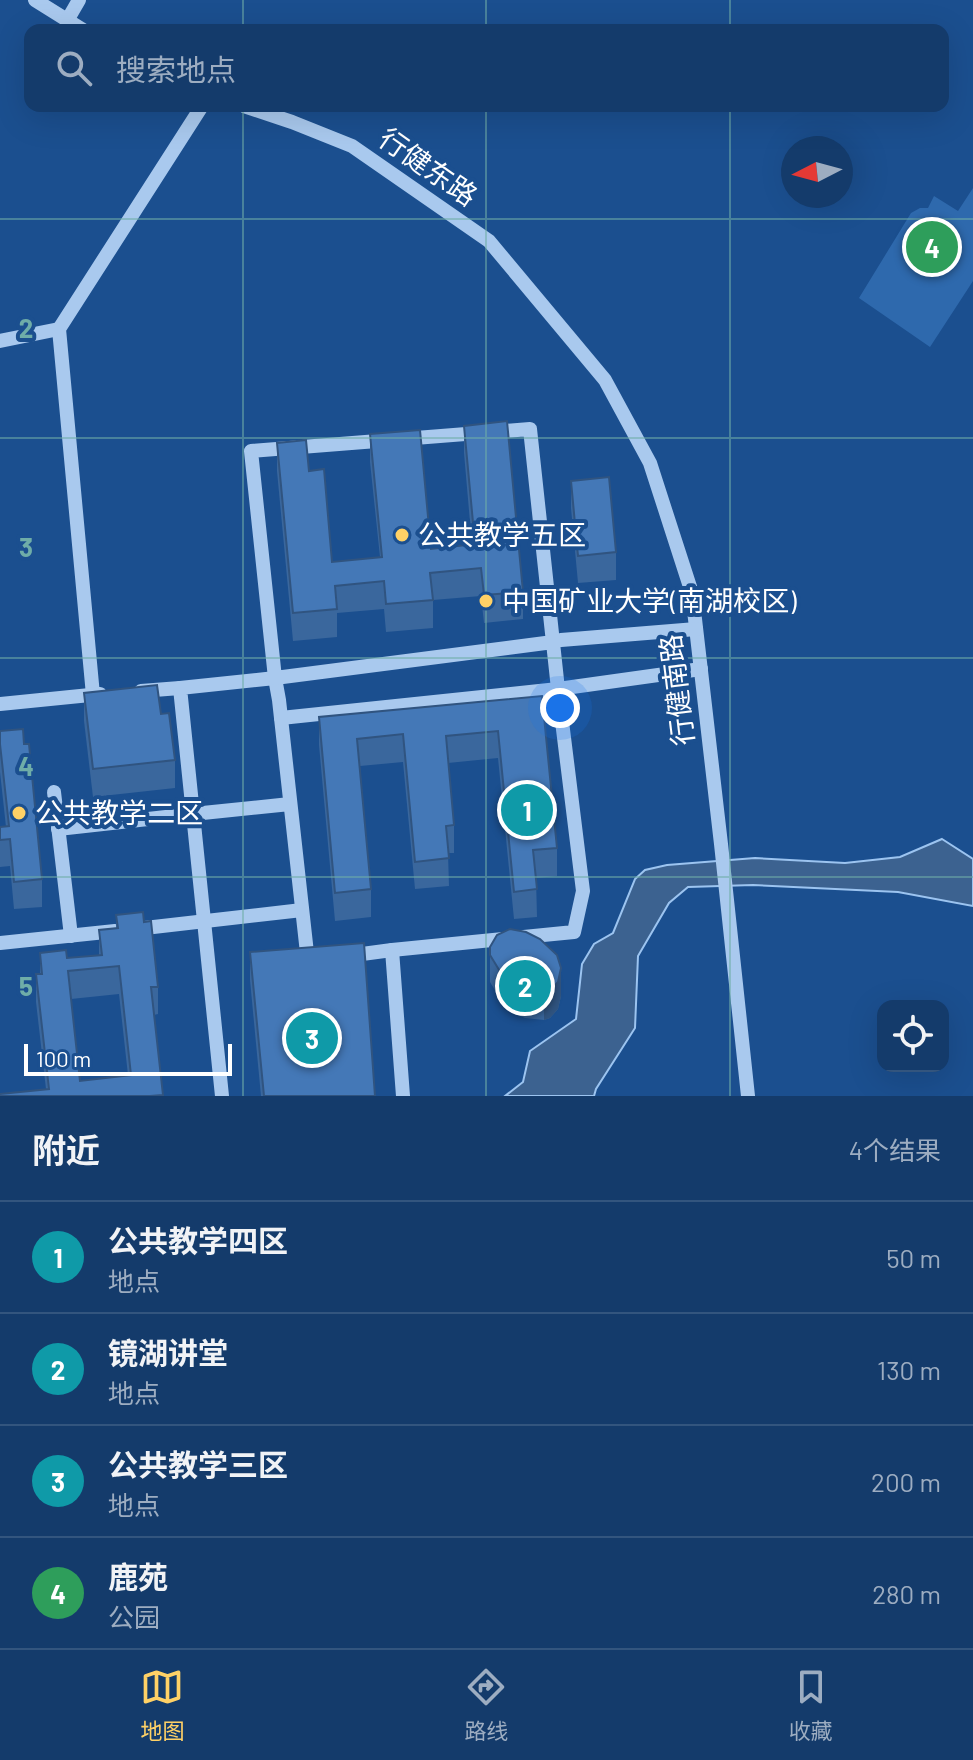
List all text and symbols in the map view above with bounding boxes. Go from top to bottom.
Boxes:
search box [24,24,949,112]
icon: search [52,46,96,90]
text: 搜索地点 [116,51,236,87]
street label: 行健东路 [373,120,484,212]
north arrow [781,136,853,208]
pin: 4 [906,217,958,277]
text: 2 [19,312,33,343]
place label: 公共教学五区 [418,517,586,551]
marker: 公共教学五区 [393,526,411,544]
text: 3 [19,531,33,562]
place label: 中国矿业大学(南湖校区) [502,583,797,617]
marker: 中国矿业大学(南湖校区) [477,592,495,610]
street label: 行健南路 [652,632,700,748]
your location [540,688,580,728]
text: 4 [18,750,34,781]
pin: 1 [501,780,553,840]
place label: 公共教学二区 [35,795,203,829]
marker: 公共教学二区 [10,804,28,822]
pin: 2 [499,956,551,1016]
text: 5 [19,970,33,1001]
map controls [877,1000,949,1072]
button: locate [877,1000,949,1072]
pin: 3 [286,1008,338,1068]
scale bar [24,1040,232,1076]
text: 100 m [36,1045,91,1071]
text: 附近 [32,1129,100,1170]
text: 4个结果 [849,1134,941,1165]
text: 公共教学四区 [108,1222,288,1258]
text: 1 [53,1242,63,1273]
text: 50 m [886,1242,941,1273]
text: 地点 [108,1265,160,1296]
text: 镜湖讲堂 [108,1334,228,1370]
text: 2 [51,1354,65,1385]
text: 130 m [877,1354,941,1385]
text: 地点 [108,1377,160,1408]
text: 公共教学三区 [108,1446,288,1482]
text: 3 [51,1466,65,1497]
text: 200 m [871,1466,941,1497]
text: 地点 [108,1489,160,1520]
text: 鹿苑 [108,1558,168,1594]
text: 4 [50,1578,66,1609]
text: 280 m [872,1578,941,1609]
text: 公园 [108,1601,160,1632]
tab: 地图 [140,1665,184,1745]
tab: 路线 [464,1665,509,1745]
tab: 收藏 [789,1665,833,1745]

